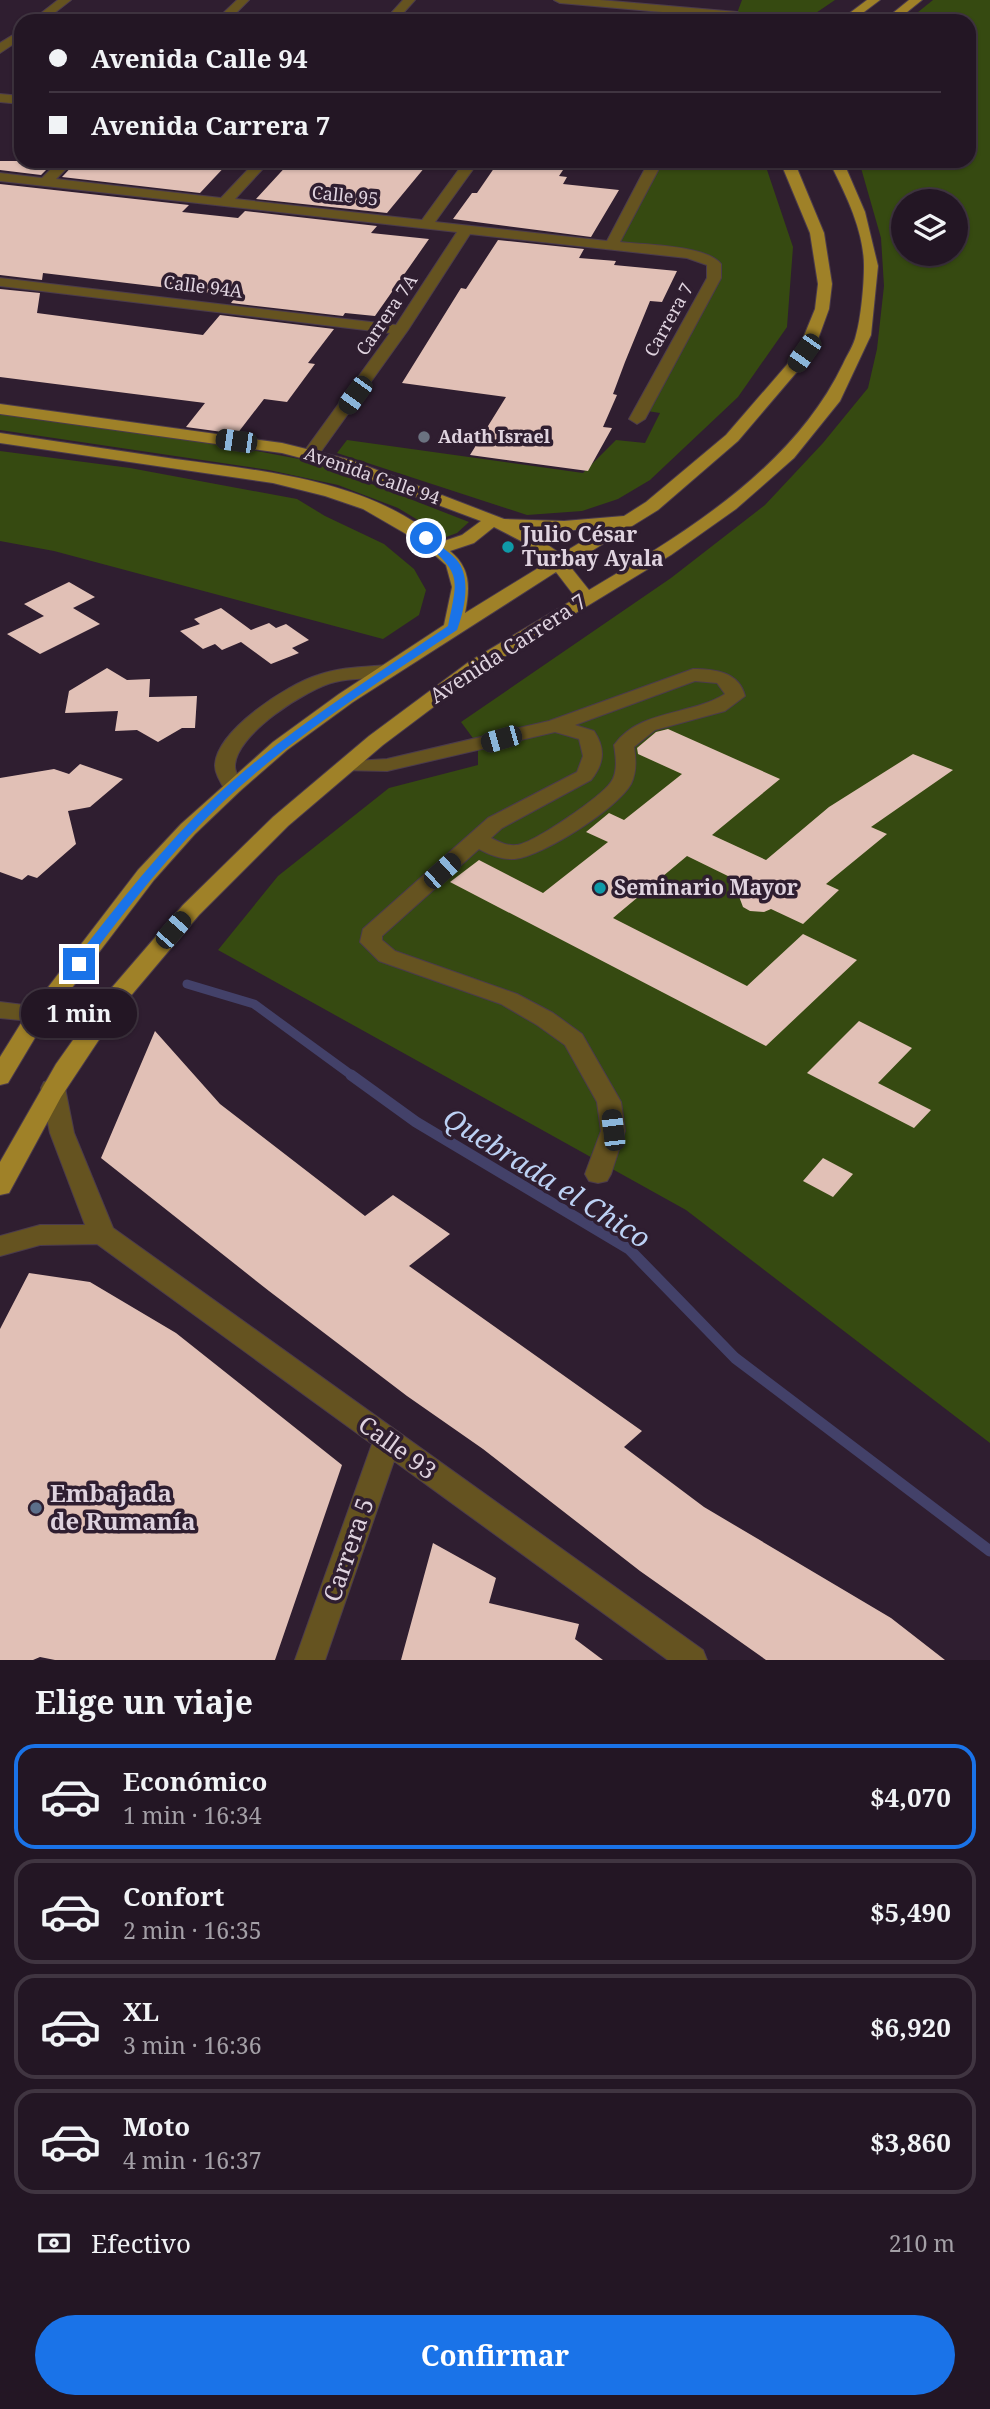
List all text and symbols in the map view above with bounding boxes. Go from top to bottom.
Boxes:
text: Avenida Calle 94 [91,40,308,76]
text: Avenida Carrera 7 [91,107,331,143]
street label: Calle 95 [311,180,380,210]
map controls [891,189,968,266]
button: layers [891,189,968,266]
street label: Calle 94A [162,269,244,303]
street label: Carrera 7A [350,269,422,360]
street label: Carrera 7 [638,278,698,361]
car [784,330,825,376]
car [335,372,376,418]
place label: Adath Israel [438,424,551,448]
car [214,428,259,454]
marker: Adath Israel [416,429,432,445]
street label: Avenida Calle 94 [301,441,443,509]
place label: Julio César Turbay Ayala [521,520,664,572]
route start [410,522,442,554]
marker: Julio César Turbay Ayala [500,539,516,555]
street label: Avenida Carrera 7 [424,587,591,709]
car [478,723,525,755]
car [420,849,465,893]
place label: Seminario Mayor [614,873,798,901]
marker: Seminario Mayor [592,880,608,896]
car [152,907,195,953]
route end [63,948,95,980]
callout: 1 min [21,988,137,1038]
text: 1 min [46,997,112,1029]
water label: Quebrada el Chico [437,1098,658,1256]
car [601,1108,626,1152]
street label: Calle 93 [352,1407,444,1486]
place label: Embajada de Rumanía [50,1476,196,1537]
street label: Carrera 5 [314,1493,381,1606]
marker: Embajada de Rumanía [28,1500,44,1516]
text: Elige un viaje [35,1680,253,1723]
text: Económico [123,1763,267,1799]
icon: car [39,1765,102,1828]
text: $4,070 [870,1779,951,1815]
text: 1 min · 16:34 [123,1799,261,1831]
text: Confort [123,1878,224,1914]
icon: car [39,1880,102,1943]
text: $5,490 [870,1894,951,1930]
text: 2 min · 16:35 [123,1914,261,1946]
text: XL [123,1993,159,2029]
icon: car [39,1995,102,2058]
text: $6,920 [870,2009,951,2045]
text: 3 min · 16:36 [123,2029,261,2061]
text: Moto [123,2108,190,2144]
icon: car [39,2110,102,2173]
text: $3,860 [870,2124,951,2160]
text: 4 min · 16:37 [123,2144,261,2176]
icon: cash [35,2224,73,2262]
text: Efectivo [91,2225,191,2261]
text: 210 m [889,2227,955,2259]
button: Confirmar [35,2315,955,2395]

